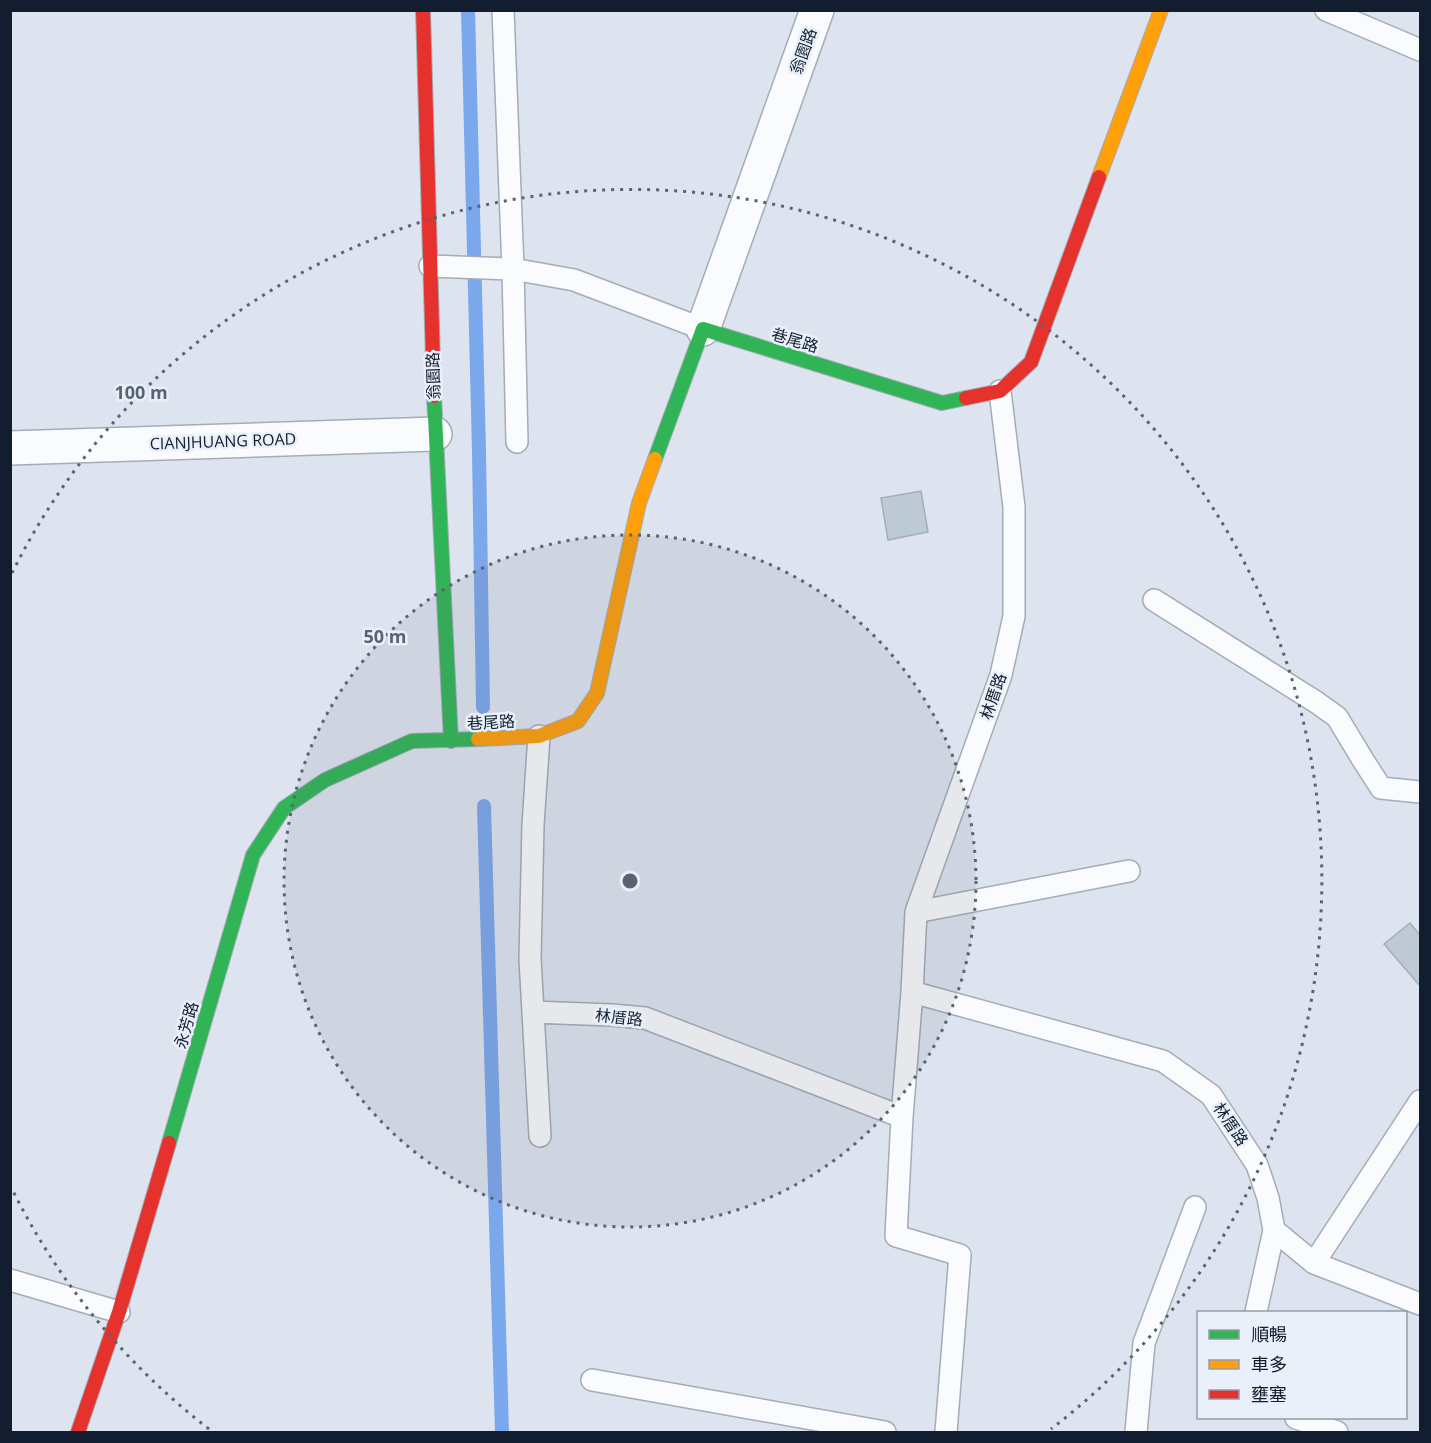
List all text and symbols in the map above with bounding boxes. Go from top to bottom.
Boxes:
street label: 翁園路 [784,25,822,77]
street label: 巷尾路 [769,322,821,358]
street label: 翁園路 [421,352,445,400]
text: 100 m [114,380,168,404]
street label: CIANJHUANG ROAD [149,427,297,455]
text: 50 m [364,624,406,648]
street label: 林厝路 [975,670,1011,722]
street label: 巷尾路 [466,710,516,734]
centre of rings [620,871,640,891]
street label: 永芳路 [169,999,203,1051]
street label: 林厝路 [594,1004,644,1030]
street label: 林厝路 [1208,1098,1254,1150]
legend [1197,1311,1407,1419]
text: 順暢 [1251,1322,1287,1346]
text: 車多 [1251,1352,1287,1376]
text: 壅塞 [1251,1382,1287,1406]

